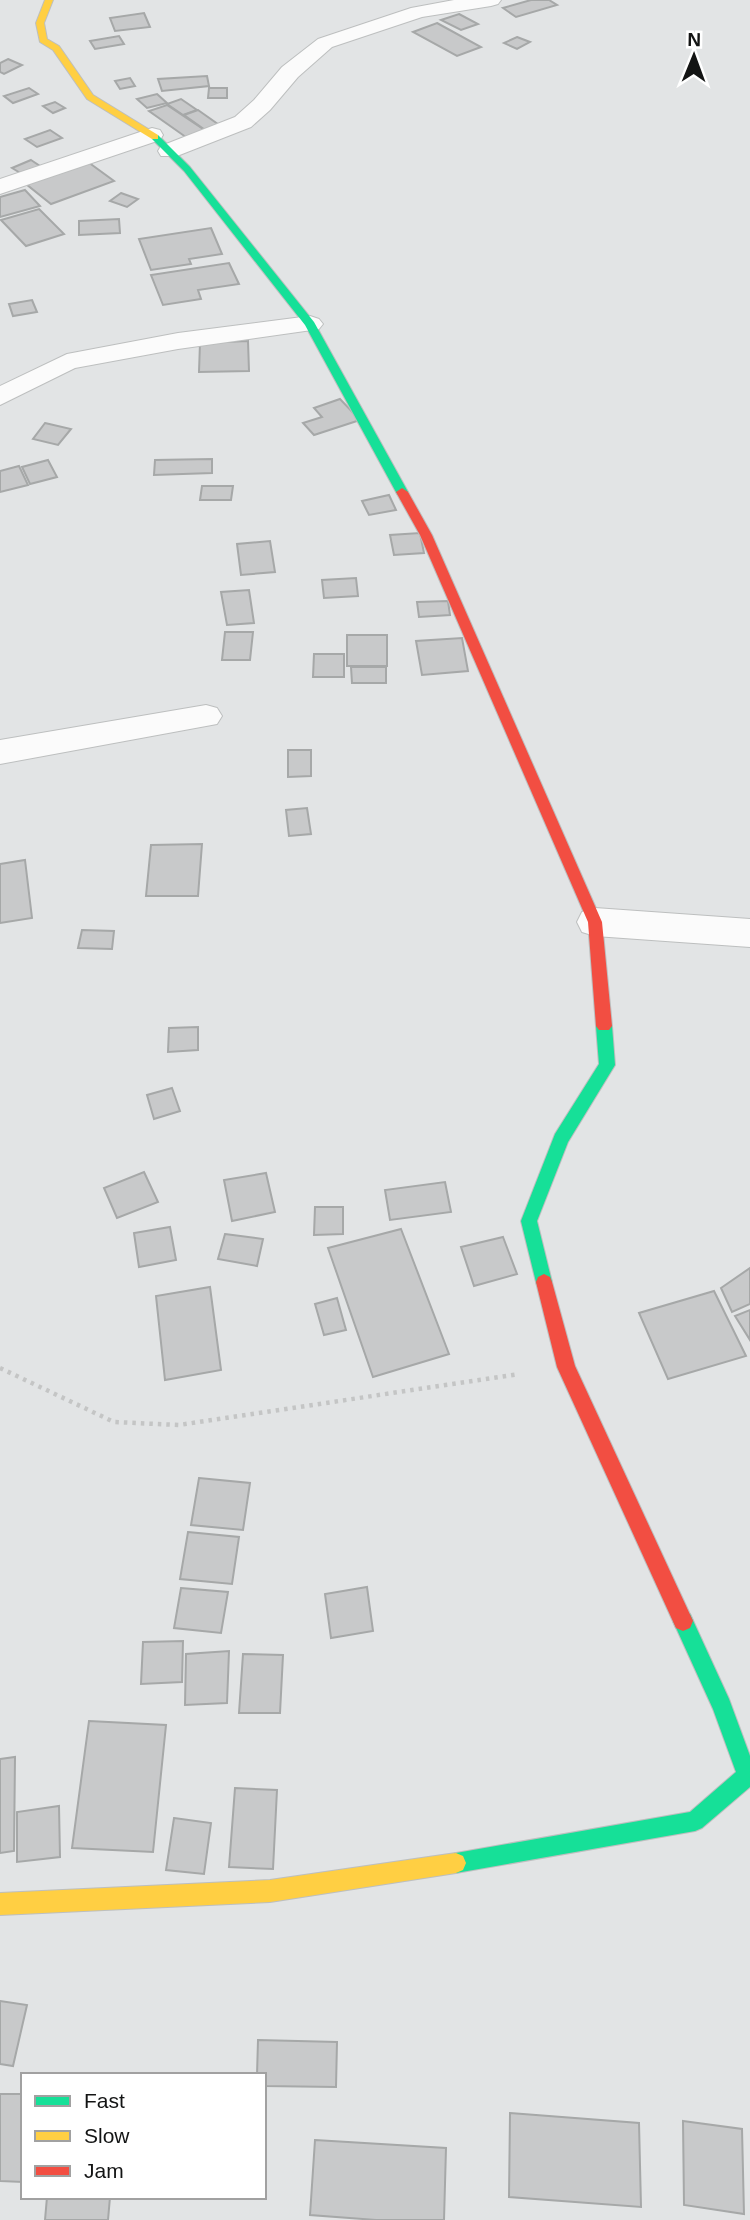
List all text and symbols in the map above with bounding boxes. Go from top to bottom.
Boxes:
north arrow [659,21,729,91]
text: N [687,29,701,50]
legend [21,2073,266,2199]
text: Fast [84,2089,125,2112]
text: Slow [84,2124,130,2147]
text: Jam [84,2159,124,2182]

